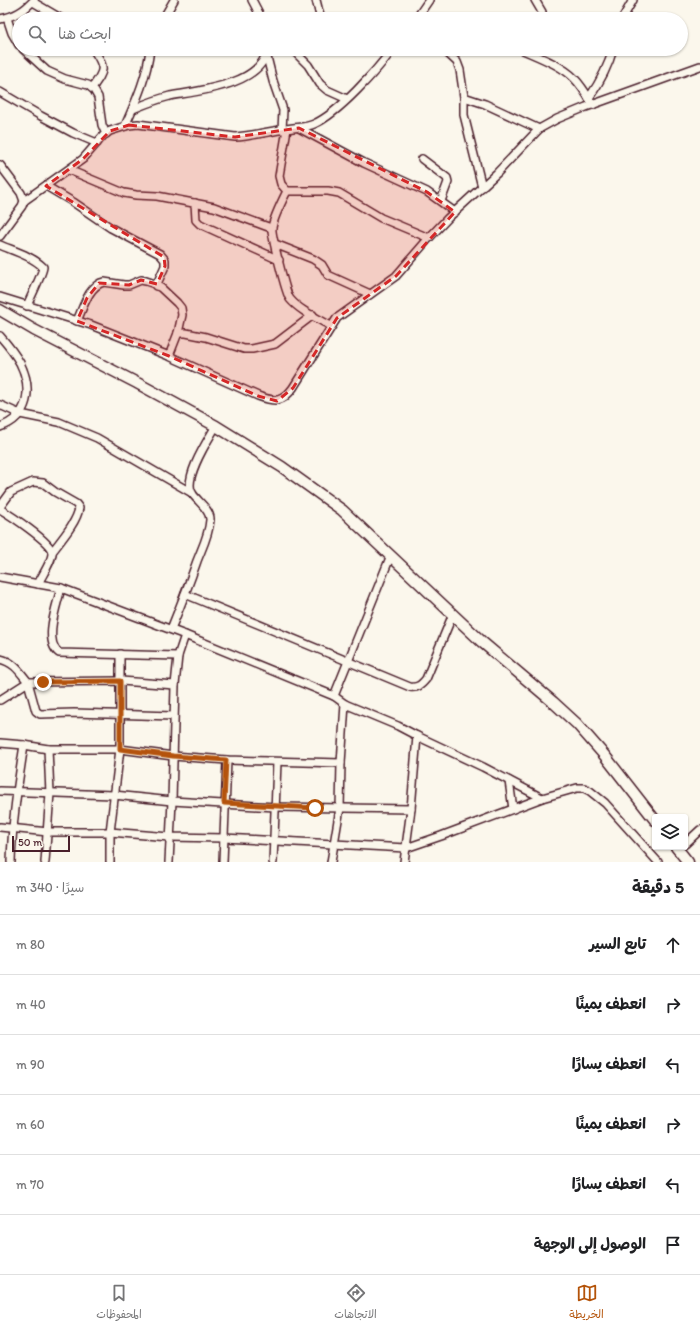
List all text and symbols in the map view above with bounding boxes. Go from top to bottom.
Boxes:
search box [12,12,688,56]
icon: search [26,23,48,45]
text: ابحث هنا [58,25,112,43]
route end [34,673,52,691]
route start [306,799,324,817]
map controls [652,814,688,850]
button: layers [652,814,688,850]
scale bar [12,834,70,853]
text: 50 m [18,836,42,849]
text: 5 دقيقة [632,877,684,897]
text: سيرًا · 340 m [16,880,84,895]
icon: ahead [662,934,684,956]
text: تابع السير [589,935,646,953]
text: 80 m [16,937,45,952]
icon: right [662,994,684,1016]
text: انعطف يمينًا [576,995,646,1013]
text: 40 m [16,997,46,1012]
icon: left [662,1054,684,1076]
text: انعطف يسارًا [572,1055,646,1073]
text: 90 m [16,1057,45,1072]
icon: right [662,1114,684,1136]
text: انعطف يمينًا [576,1115,646,1133]
text: 60 m [16,1117,45,1132]
icon: left [662,1174,684,1196]
text: انعطف يسارًا [572,1175,646,1193]
text: 70 m [16,1177,44,1192]
icon: arrive [662,1234,684,1256]
text: الوصول إلى الوجهة [534,1235,646,1253]
tab: المحفوظات [96,1282,142,1324]
tab: الاتجاهات [334,1282,377,1324]
tab: الخريطة [569,1282,604,1324]

